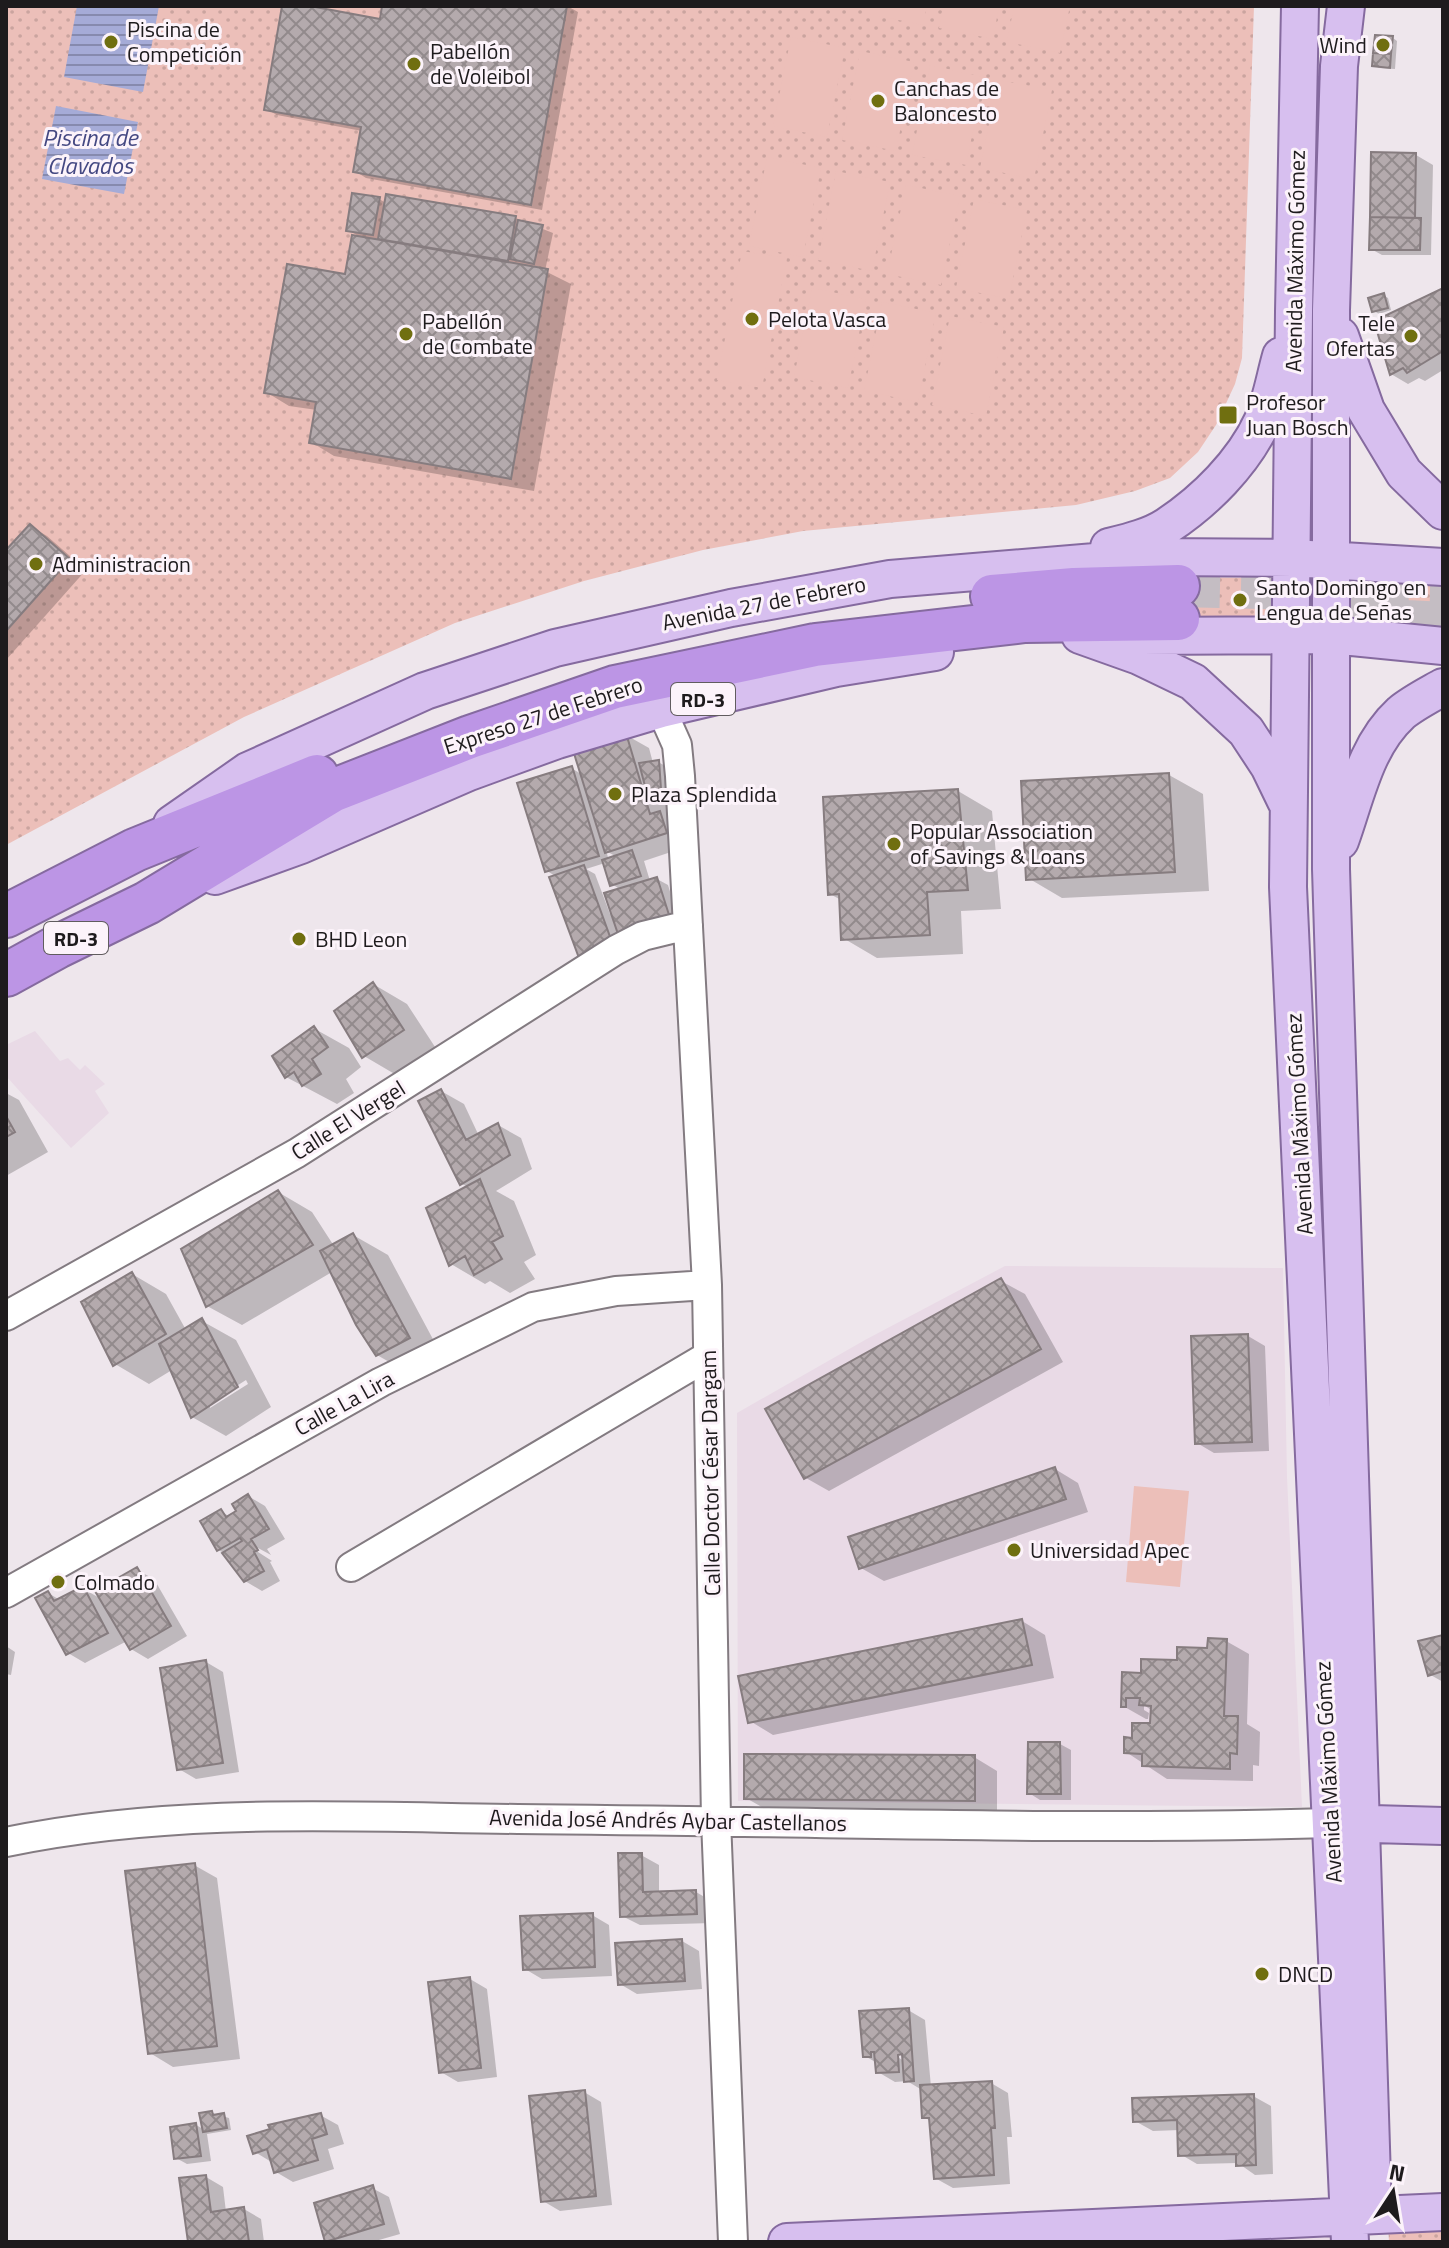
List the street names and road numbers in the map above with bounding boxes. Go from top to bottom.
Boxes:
street label: Avenida Máximo Gómez [1276,150,1314,372]
street label: Avenida 27 de Febrero [659,567,869,639]
street label: Expreso 27 de Febrero [439,667,647,763]
road number: RD-3 [671,683,735,715]
road number: RD-3 [44,922,108,954]
street label: Avenida Máximo Gómez [1276,1012,1322,1236]
street label: Calle El Vergel [284,1071,412,1169]
street label: Calle Doctor César Dargam [691,1350,729,1596]
street label: Calle La Lira [288,1362,400,1444]
street label: Avenida Máximo Gómez [1305,1660,1351,1884]
street label: Avenida José Andrés Aybar Castellanos [489,1800,847,1840]

